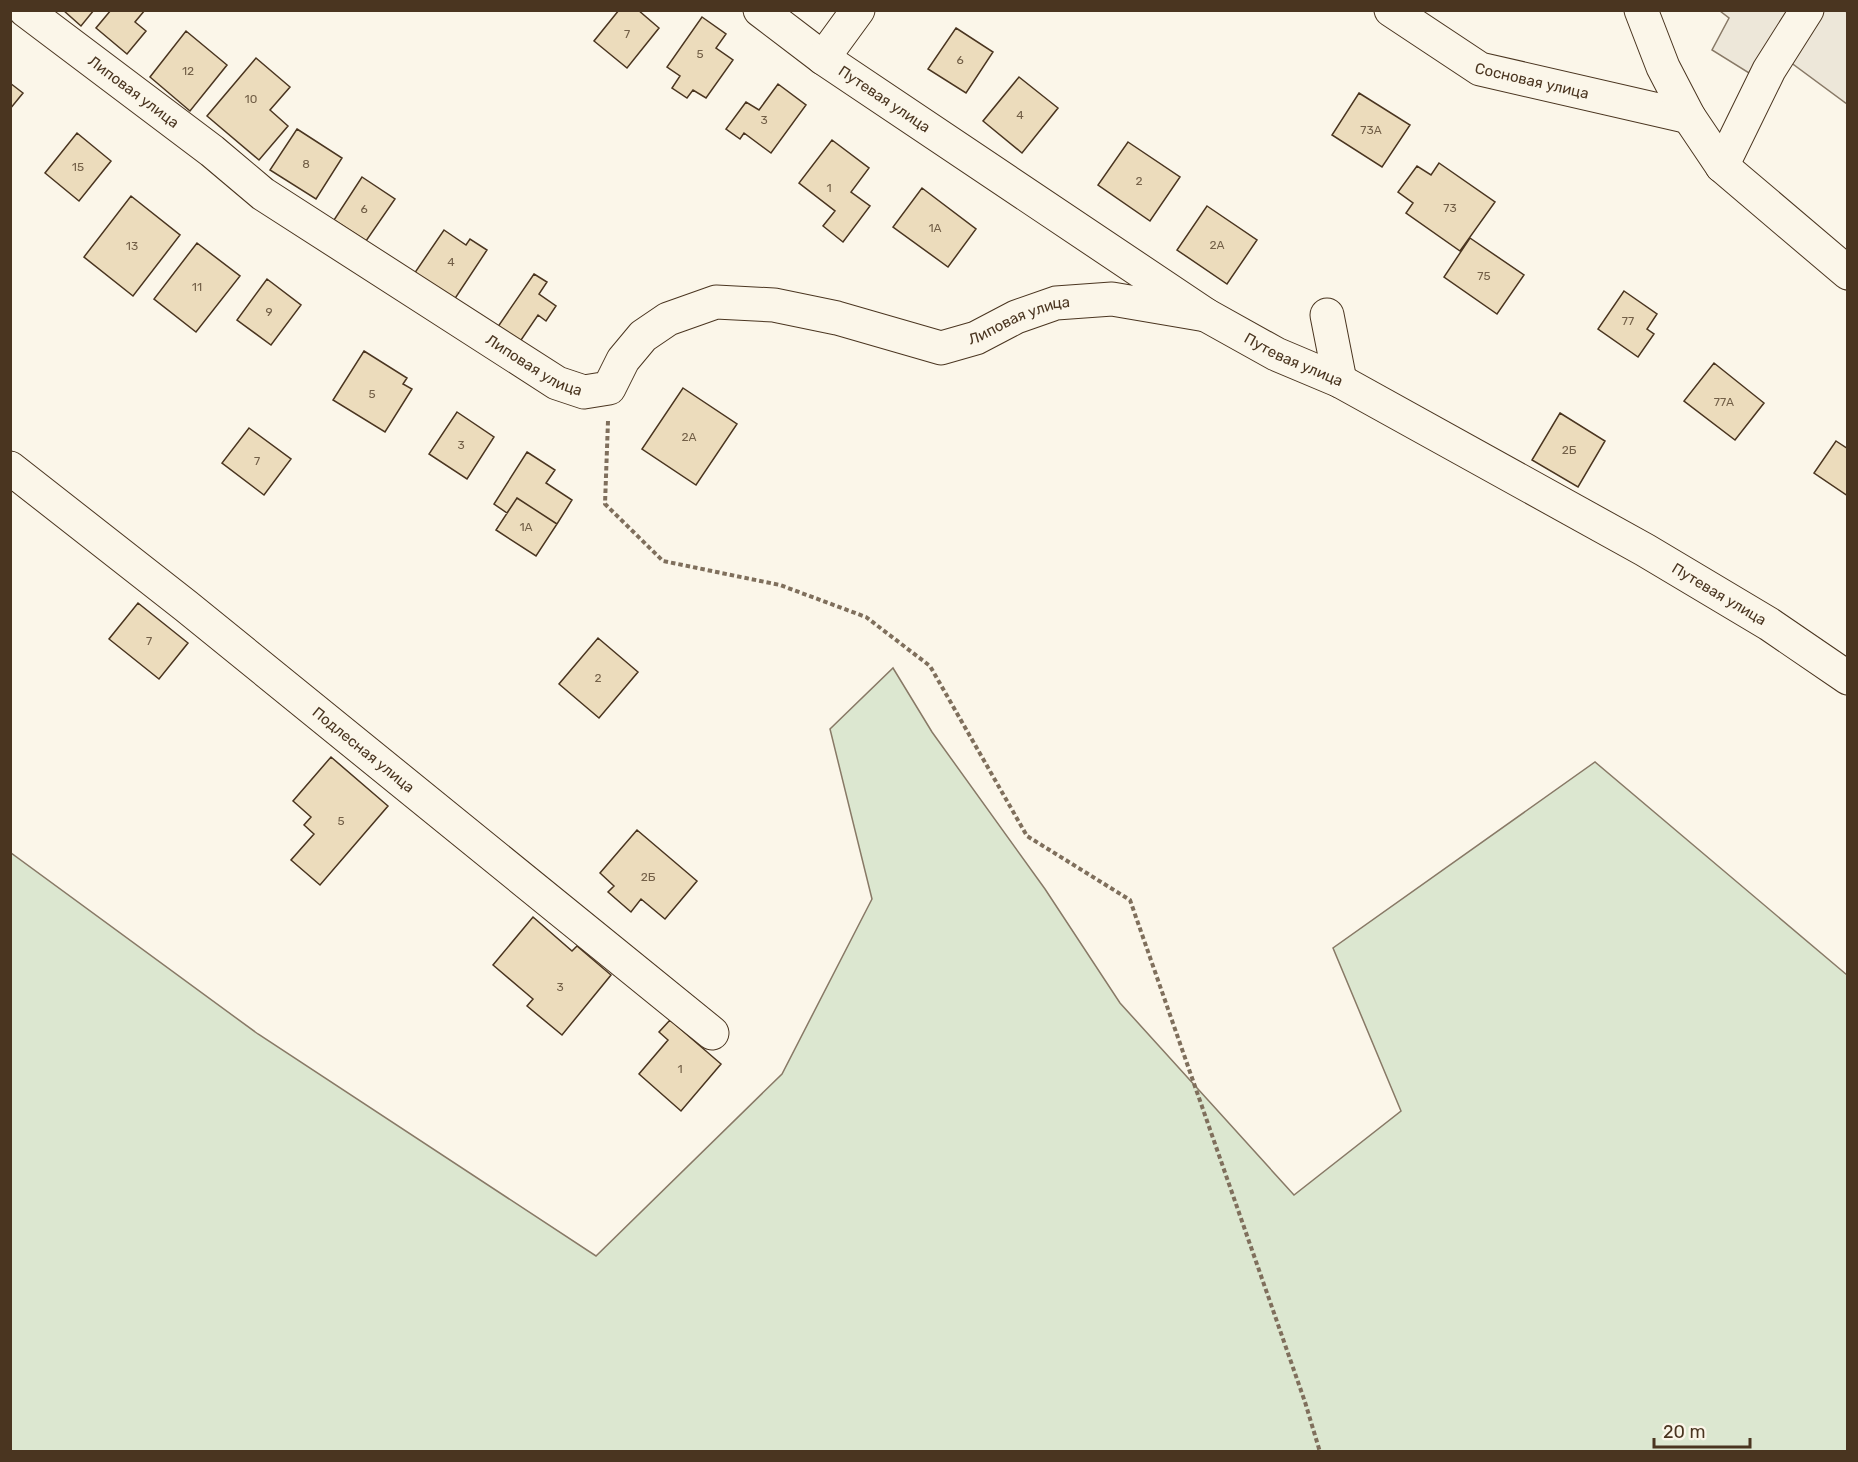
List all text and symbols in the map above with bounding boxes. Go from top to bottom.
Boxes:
house number: 7 [624,27,630,41]
house number: 5 [696,47,704,61]
street label: Липовая улица [85,52,183,132]
house number: 6 [956,53,964,67]
street label: Сосновая улица [1473,59,1591,103]
street label: Путевая улица [835,62,934,136]
house number: 12 [182,64,194,78]
house number: 10 [245,92,257,106]
house number: 4 [1016,108,1024,122]
house number: 3 [760,113,768,127]
house number: 73А [1360,123,1382,137]
house number: 8 [302,157,310,171]
house number: 15 [72,160,84,174]
house number: 2 [1135,174,1143,188]
house number: 1 [826,181,832,195]
house number: 73 [1443,201,1457,215]
house number: 6 [360,202,368,216]
house number: 1А [928,221,942,235]
house number: 2А [1209,238,1225,252]
house number: 13 [126,239,138,253]
house number: 4 [447,255,455,269]
house number: 75 [1477,269,1491,283]
house number: 11 [192,280,202,294]
street label: Липовая улица [966,293,1071,349]
house number: 9 [265,305,273,319]
house number: 77 [1622,314,1634,328]
street label: Путевая улица [1241,329,1346,390]
street label: Липовая улица [482,331,585,400]
house number: 5 [368,387,376,401]
house number: 77А [1714,395,1734,409]
house number: 2А [681,430,697,444]
house number: 3 [457,438,465,452]
house number: 2Б [1562,443,1577,457]
house number: 7 [254,454,260,468]
house number: 1А [519,520,533,534]
street label: Путевая улица [1669,559,1770,629]
house number: 7 [146,634,152,648]
house number: 2 [594,671,602,685]
street label: Подлесная улица [309,703,418,797]
house number: 5 [337,814,345,828]
house number: 2Б [641,870,656,884]
house number: 3 [556,980,564,994]
house number: 1 [677,1062,683,1076]
scale bar [1654,1411,1750,1449]
text: 20 m [1663,1421,1705,1443]

